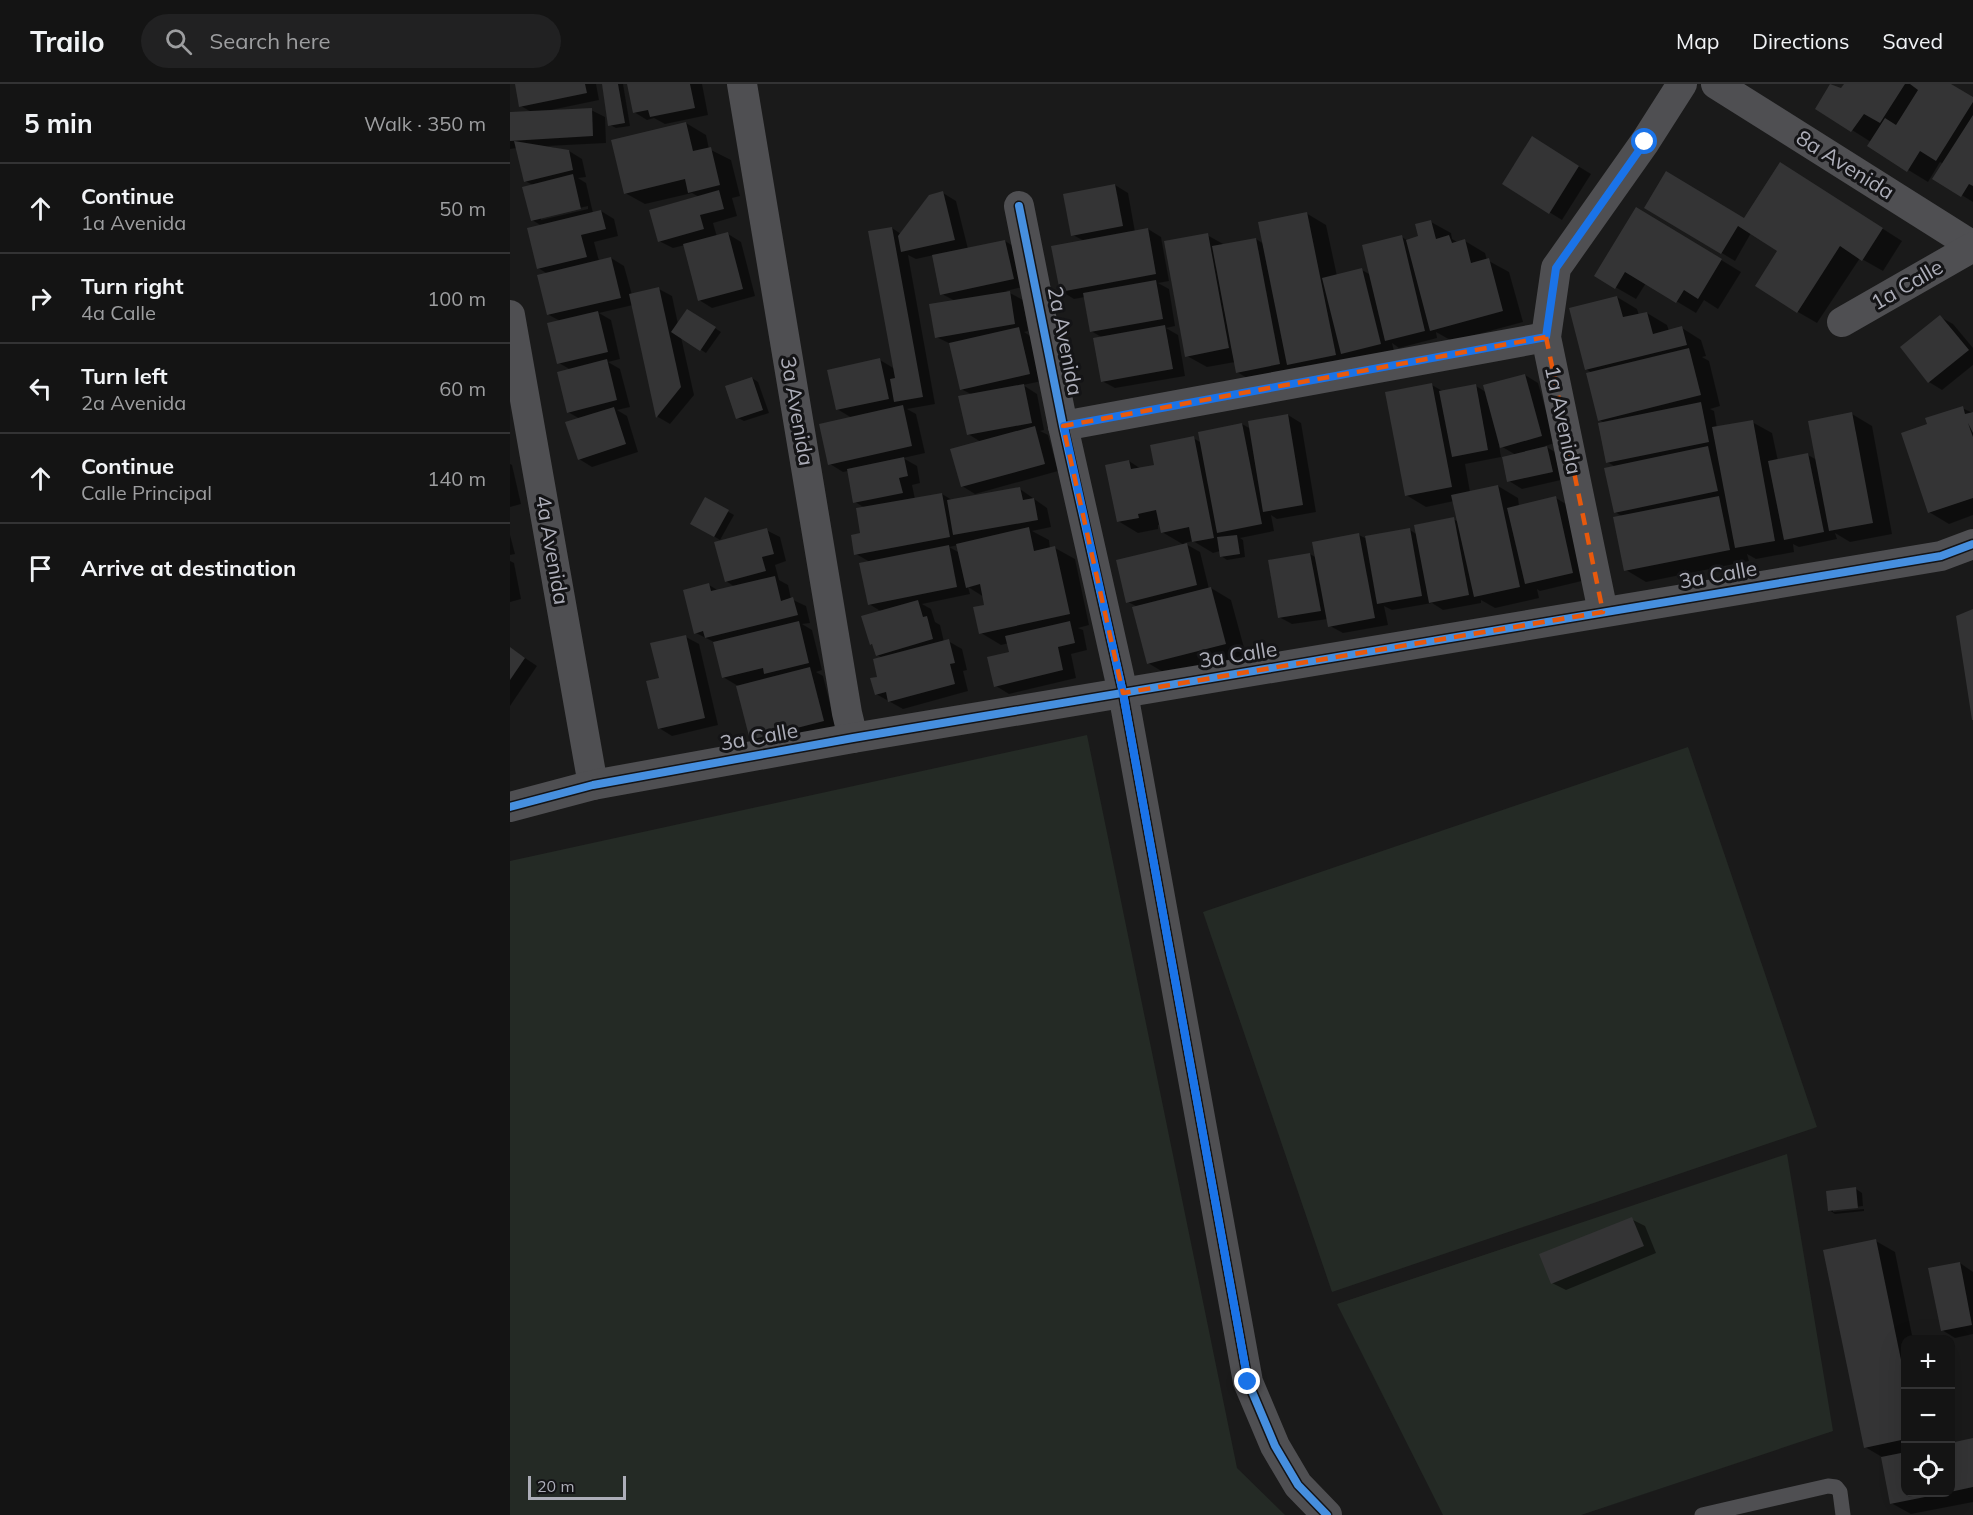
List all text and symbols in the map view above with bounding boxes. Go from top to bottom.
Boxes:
search box [141,14,561,68]
text: Trailo [30,24,105,59]
icon: search [162,25,195,58]
text: Search here [210,27,331,55]
text: Map [1676,28,1719,54]
text: Directions [1752,28,1849,54]
text: Saved [1882,28,1943,54]
text: 5 min [24,107,93,140]
text: Walk · 350 m [364,111,486,136]
street label: 8a Avenida [1792,124,1899,204]
route start [1631,128,1657,154]
text: Continue [81,182,174,210]
icon: ahead [24,192,57,225]
text: 50 m [439,196,486,221]
text: 1a Avenida [81,210,186,235]
street label: 1a Calle [1866,253,1947,315]
text: Turn right [81,272,184,300]
icon: right [24,282,57,315]
street label: 2a Avenida [1043,284,1089,398]
text: 100 m [427,286,486,311]
text: 4a Calle [81,300,156,325]
street label: 3a Avenida [776,354,820,467]
text: Turn left [81,362,168,390]
street label: 1a Avenida [1540,363,1588,477]
icon: left [24,372,57,405]
text: 60 m [439,376,486,401]
text: 2a Avenida [81,390,186,415]
text: Continue [81,452,174,480]
icon: ahead [24,462,57,495]
text: 140 m [427,466,486,491]
text: Calle Principal [81,480,212,505]
street label: 4a Avenida [531,493,575,606]
icon: arrive [24,552,57,585]
text: Arrive at destination [81,554,296,582]
street label: 3a Calle [1677,554,1759,594]
street label: 3a Calle [1197,635,1279,673]
street label: 3a Calle [718,716,800,756]
map controls [1901,1335,1955,1497]
button: + [1901,1335,1955,1389]
route end [1234,1368,1260,1394]
button: − [1901,1389,1955,1443]
button: locate [1901,1443,1955,1497]
scale bar [528,1473,626,1500]
text: 20 m [537,1476,574,1496]

